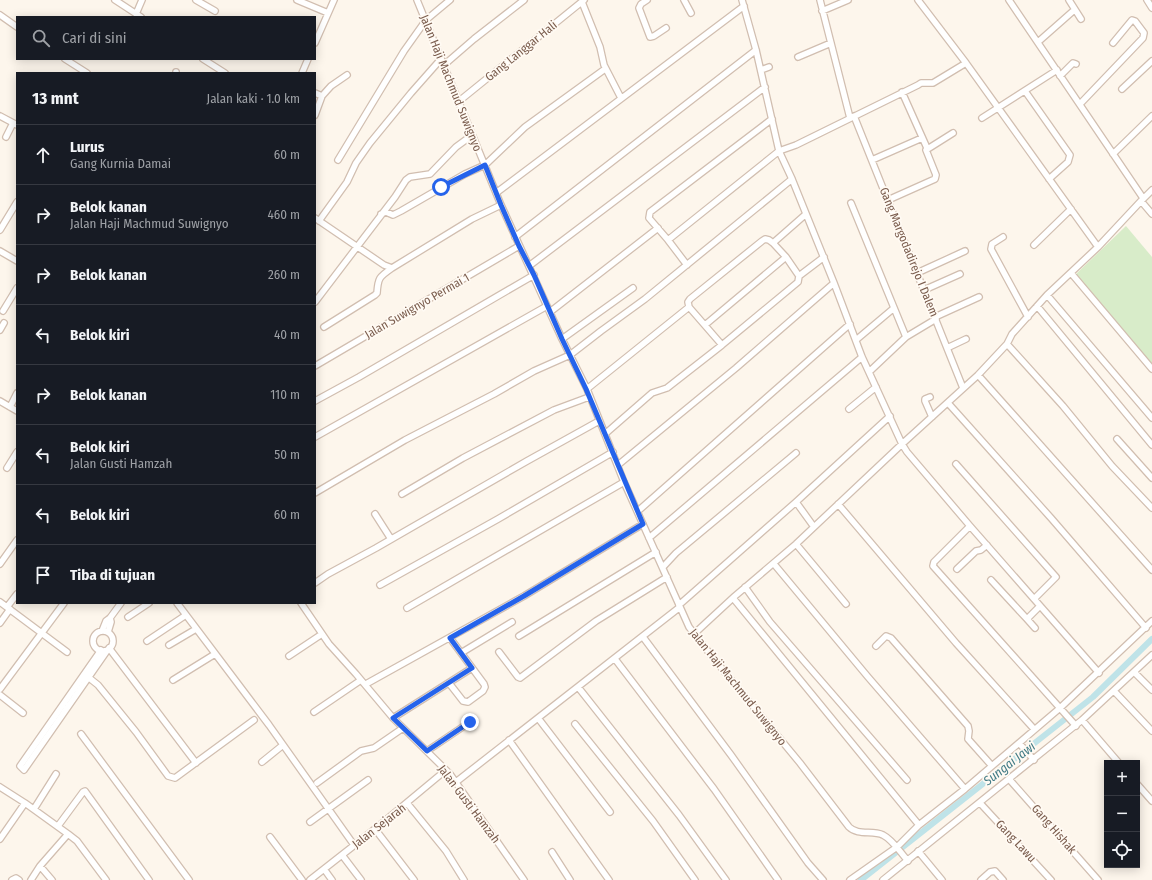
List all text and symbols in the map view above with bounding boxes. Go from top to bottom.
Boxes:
street label: Jalan Haji Machmud Suwignyo [417,13,485,153]
search box [16,16,316,60]
street label: Gang Langgar Hali [482,18,560,84]
icon: search [30,27,52,49]
text: Cari di sini [62,29,127,47]
text: 13 mnt [32,88,79,109]
text: Jalan kaki · 1.0 km [207,91,300,106]
text: Lurus [70,138,104,156]
icon: ahead [32,144,54,166]
text: 60 m [274,147,300,162]
text: Gang Kurnia Damai [70,156,171,171]
route start [432,178,450,196]
street label: Gang Margodadirejo I Dalem [877,185,941,319]
text: Belok kanan [70,198,147,216]
icon: right [32,204,54,226]
text: 460 m [267,207,300,222]
text: Jalan Haji Machmud Suwignyo [70,216,229,231]
icon: right [32,264,54,286]
text: Belok kanan [70,266,147,284]
text: 260 m [268,267,300,282]
street label: Jalan Suwignyo Permai 1 [362,270,472,342]
icon: left [32,324,54,346]
text: Belok kiri [70,326,130,344]
text: 40 m [274,327,300,342]
icon: right [32,384,54,406]
text: Belok kanan [70,386,147,404]
text: 110 m [270,387,300,402]
text: Belok kiri [70,438,130,456]
icon: left [32,444,54,466]
text: 50 m [274,447,300,462]
text: Jalan Gusti Hamzah [70,456,172,471]
icon: left [32,504,54,526]
text: Belok kiri [70,506,130,524]
text: 60 m [274,507,300,522]
icon: arrive [32,564,54,586]
text: Tiba di tujuan [70,566,155,584]
street label: Jalan Haji Machmud Suwignyo [687,626,789,748]
route end [461,713,479,731]
water label: Sungai Jawi [980,738,1039,789]
map controls [1104,760,1140,868]
button: + [1104,760,1140,796]
street label: Jalan Gusti Hamzah [435,762,503,846]
button: − [1104,796,1140,832]
street label: Jalan Sejarah [349,801,409,851]
street label: Gang Hishak [1029,801,1079,857]
street label: Gang Lawu [993,817,1039,865]
button: locate [1104,832,1140,868]

